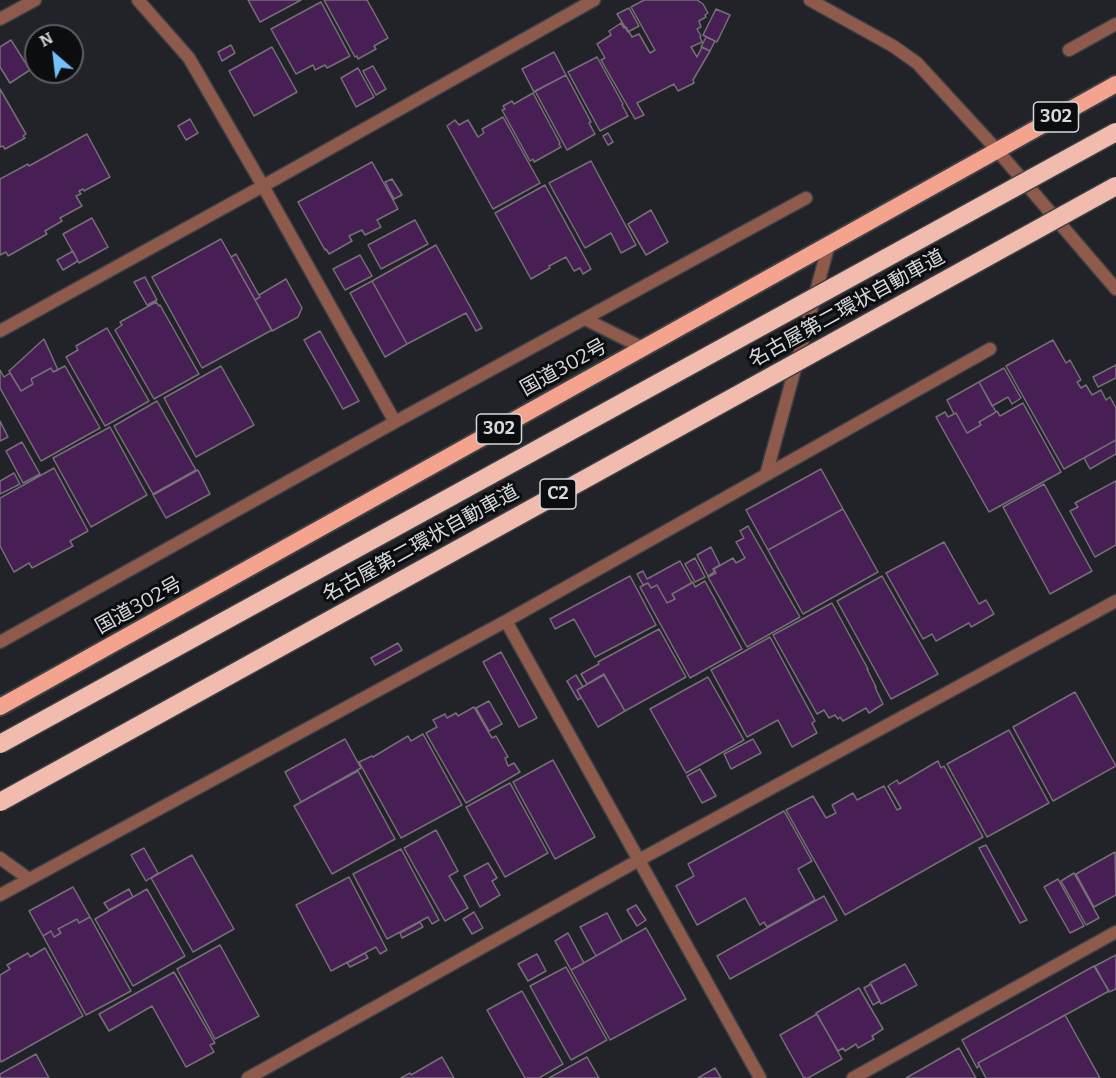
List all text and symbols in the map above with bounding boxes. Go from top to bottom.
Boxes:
north arrow [24,24,84,84]
text: N [36,28,56,51]
road number: 302 [1034,102,1078,132]
street label: 名古屋第二環状自動車道 [745,245,949,373]
street label: 国道302号 [517,334,611,402]
road number: 302 [476,414,522,444]
road number: C2 [540,479,576,509]
street label: 名古屋第二環状自動車道 [319,480,523,608]
street label: 国道302号 [92,572,186,640]

